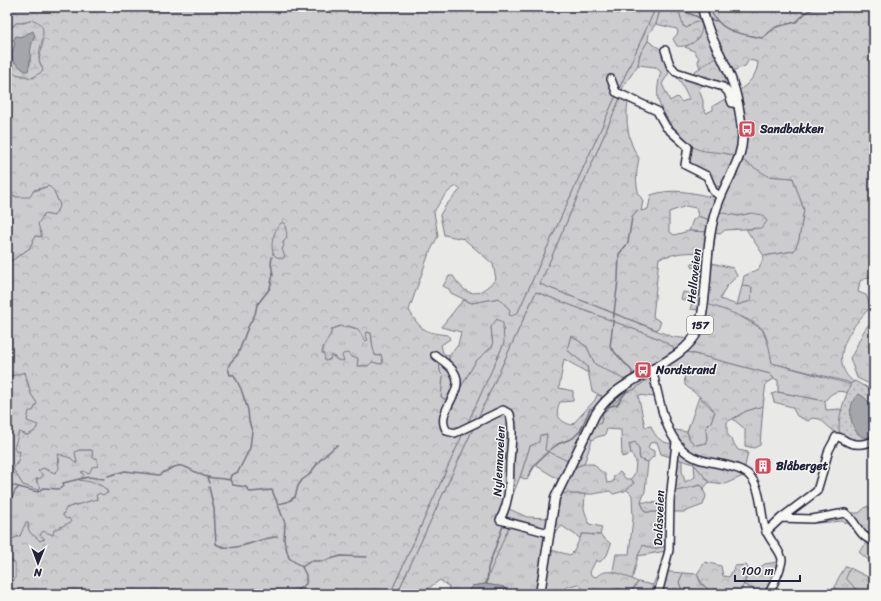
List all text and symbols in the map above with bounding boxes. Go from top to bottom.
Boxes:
place label: Sandbakken [759,118,824,140]
bus stop icon: Sandbakken [737,119,757,139]
street label: Hellaveien [680,247,708,304]
road number: 157 [687,316,713,334]
place label: Nordstrand [655,359,717,381]
bus stop icon: Nordstrand [633,360,653,380]
street label: Nylennaveien [486,425,512,497]
place label: Blåberget [776,455,829,477]
building icon: Blåberget [753,456,773,476]
street label: Dalåsveien [647,489,671,546]
north arrow [18,543,58,583]
scale bar [735,557,800,583]
text: 100 m [741,560,774,582]
text: N [33,563,43,582]

